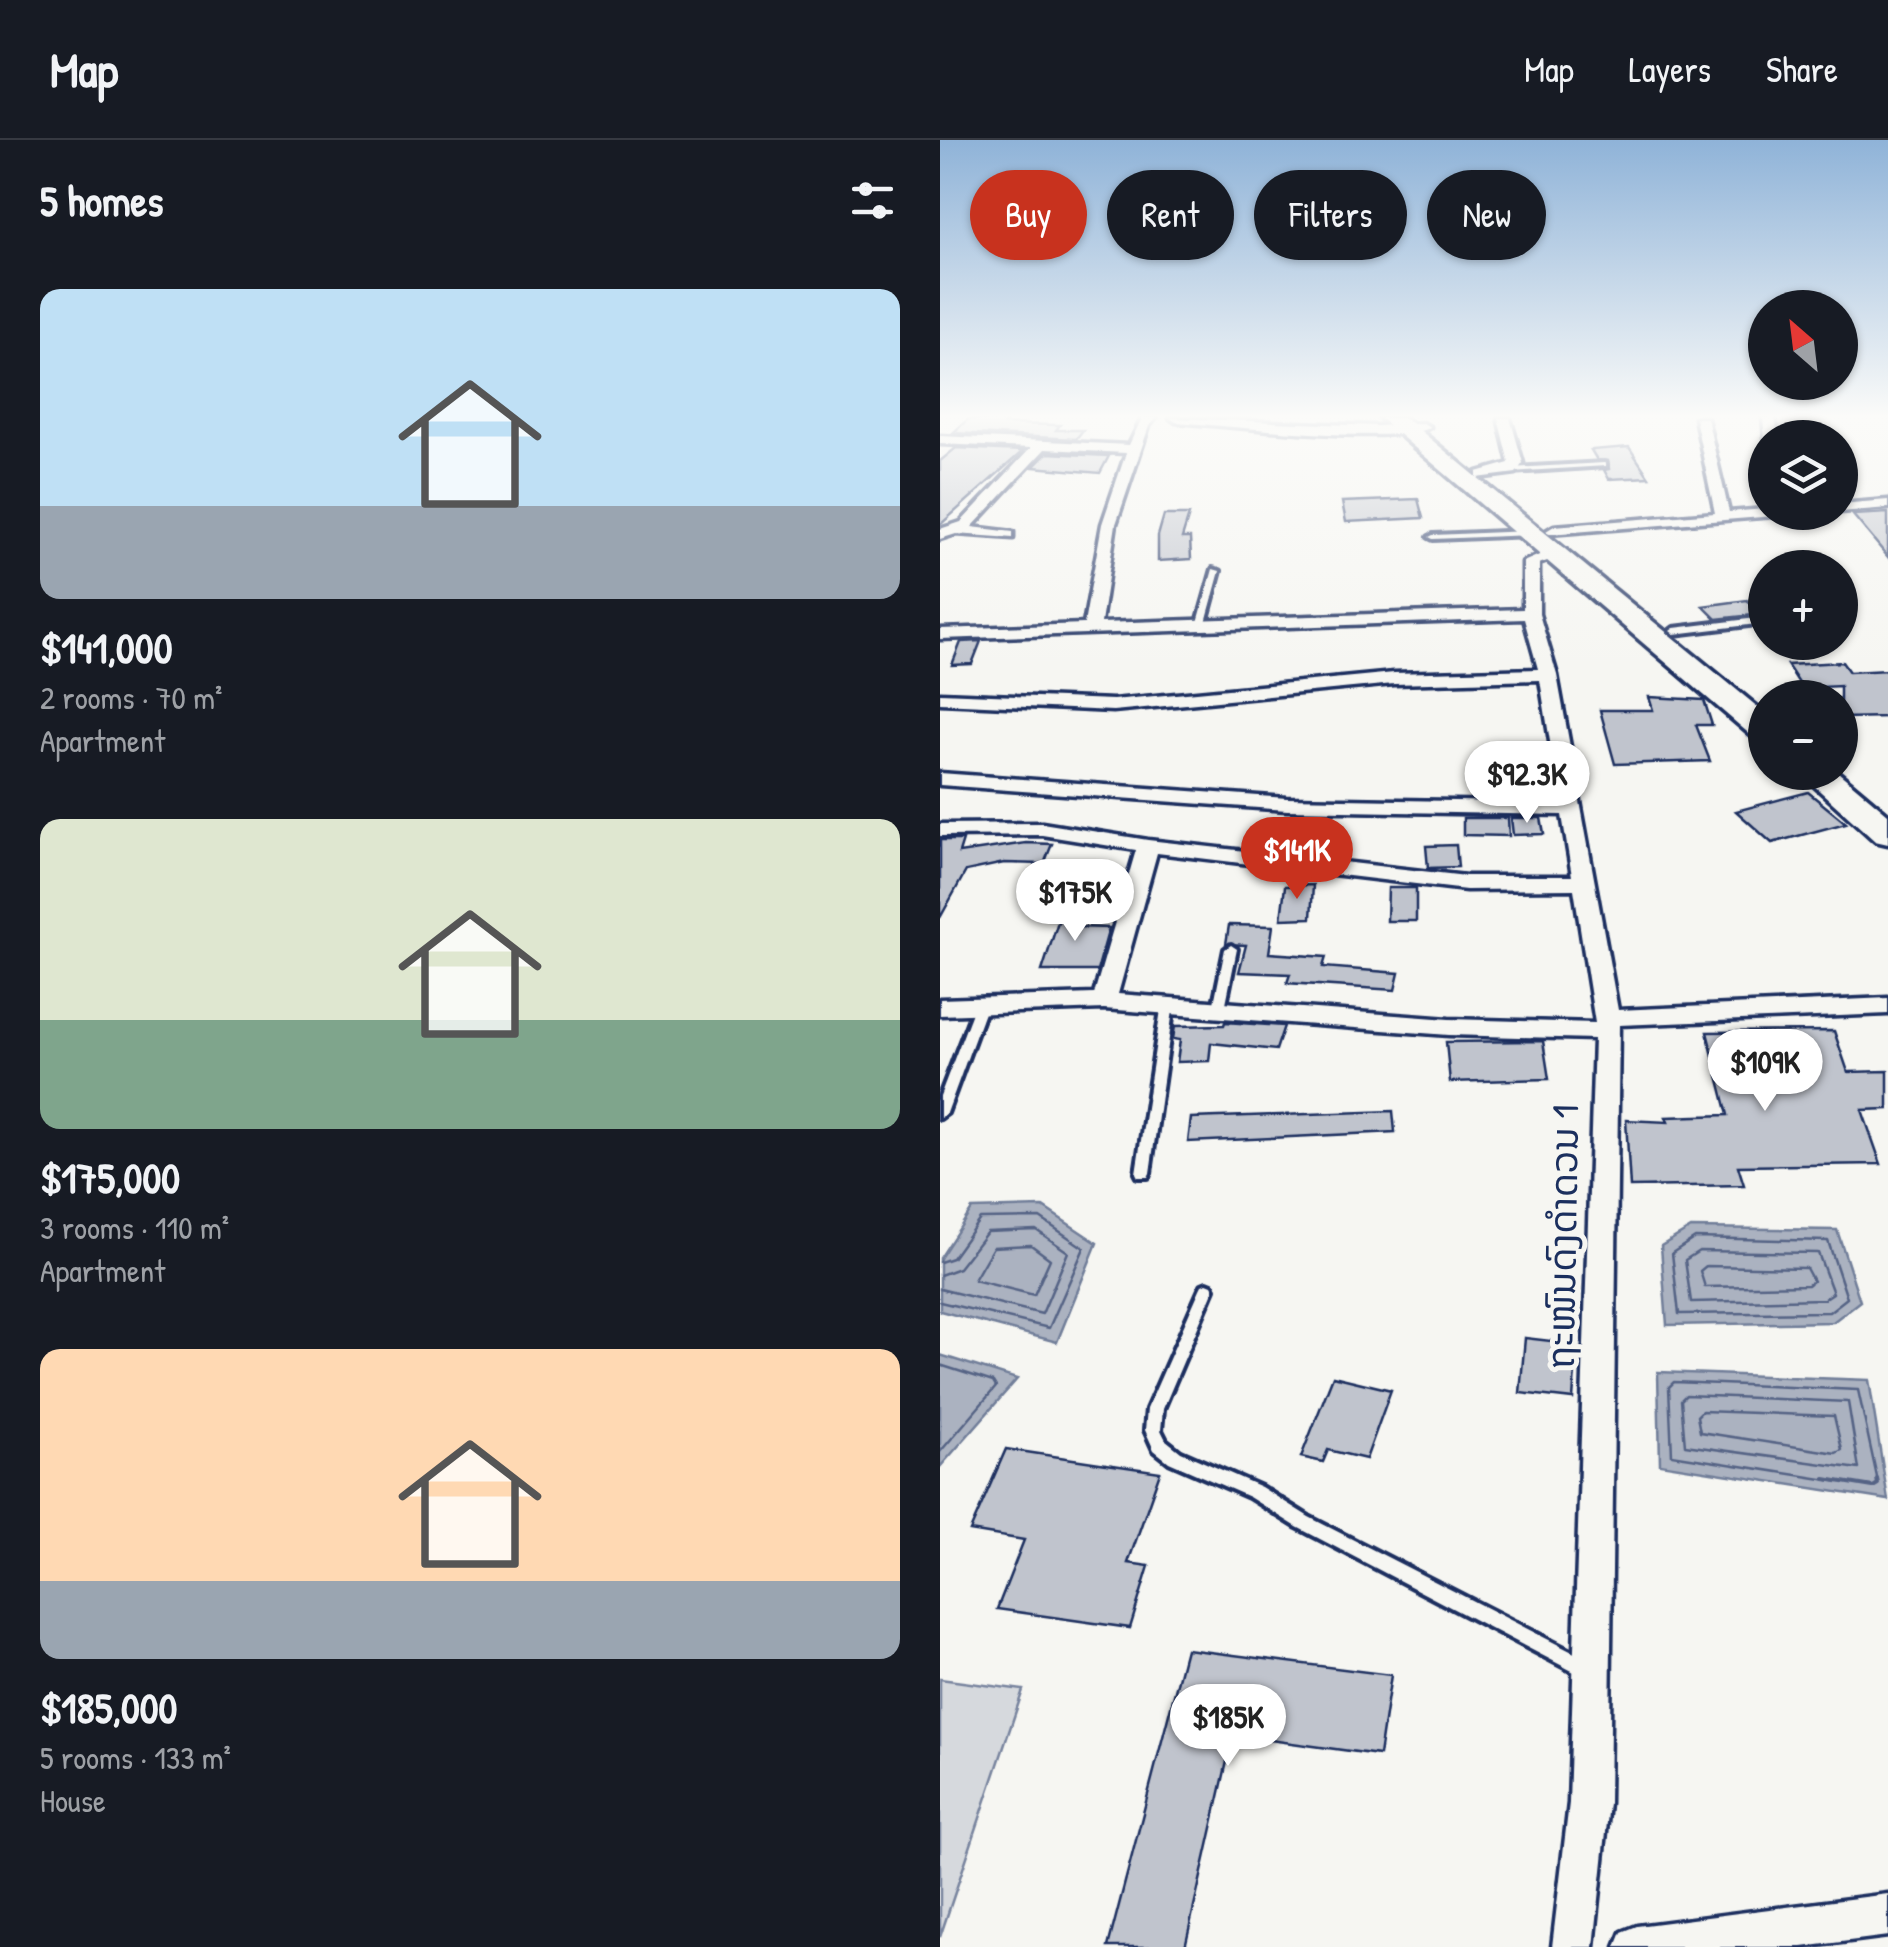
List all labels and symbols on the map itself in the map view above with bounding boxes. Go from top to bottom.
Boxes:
north arrow [1748,290,1858,400]
pin: $92.3K [1446,741,1608,826]
pin: $141K [1227,817,1367,902]
pin: $175K [1005,859,1145,944]
pin: $109K [1695,1029,1835,1114]
street label: ຖະໜົນດົງດຳດວນ 1 [1534,1104,1590,1370]
pin: $185K [1158,1684,1298,1769]

